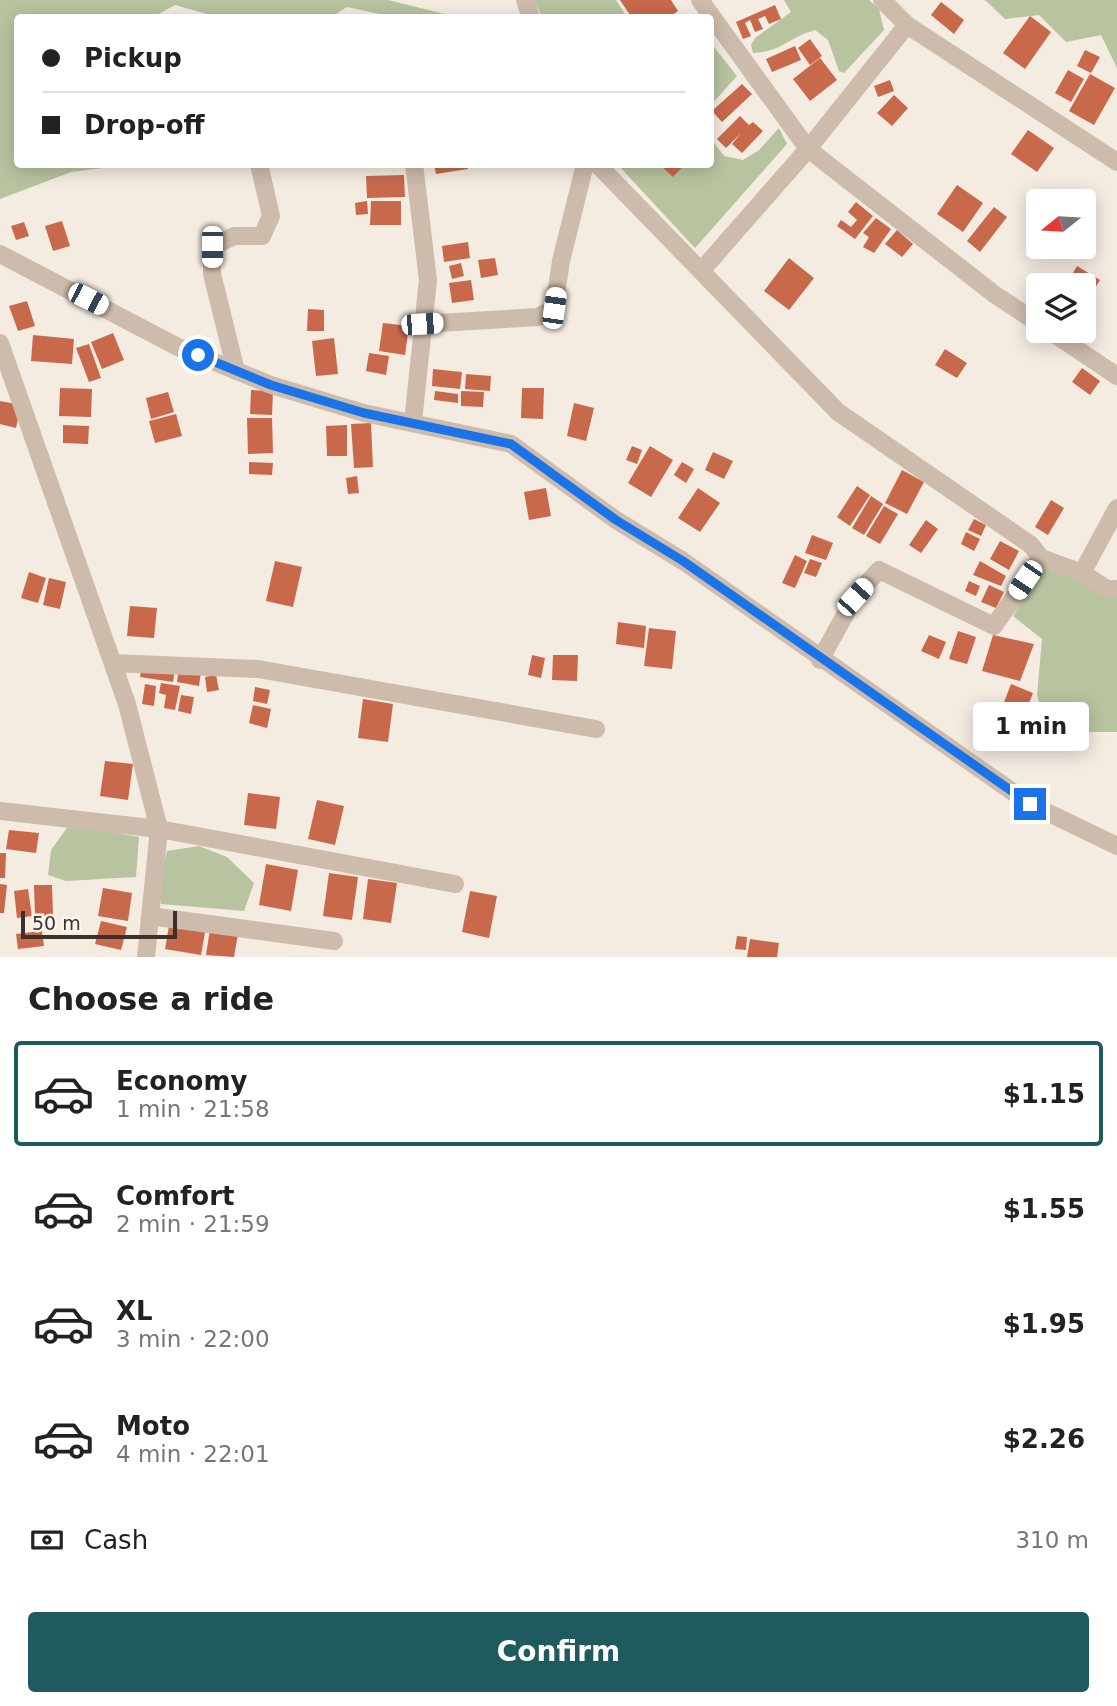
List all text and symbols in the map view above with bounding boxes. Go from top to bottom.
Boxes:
text: Pickup [84,43,182,73]
text: Drop-off [84,110,205,140]
north arrow [1026,189,1096,259]
map controls [1026,189,1096,343]
car [202,226,223,268]
button: layers [1026,273,1096,343]
car [65,280,112,318]
car [541,286,568,330]
car [401,312,444,336]
route start [182,339,214,371]
car [1005,557,1046,603]
car [834,574,877,620]
callout: 1 min [972,702,1088,752]
text: 1 min [995,713,1067,739]
route end [1014,788,1046,820]
scale bar [21,908,177,940]
text: 50 m [32,912,81,934]
text: Choose a ride [28,980,274,1018]
icon: car [32,1062,95,1125]
text: Economy [116,1066,247,1096]
text: $1.15 [1003,1079,1085,1109]
text: 1 min · 21:58 [116,1096,270,1122]
icon: car [32,1177,95,1240]
text: Comfort [116,1181,234,1211]
text: $1.55 [1003,1194,1085,1224]
text: 2 min · 21:59 [116,1211,270,1237]
icon: car [32,1292,95,1355]
text: XL [116,1296,153,1326]
text: $1.95 [1003,1309,1085,1339]
text: 3 min · 22:00 [116,1326,270,1352]
icon: car [32,1407,95,1470]
text: Moto [116,1411,190,1441]
text: $2.26 [1003,1424,1085,1454]
text: 4 min · 22:01 [116,1441,270,1467]
icon: cash [28,1521,66,1559]
text: Cash [84,1525,148,1555]
text: 310 m [1015,1527,1089,1553]
button: Confirm [28,1612,1089,1692]

